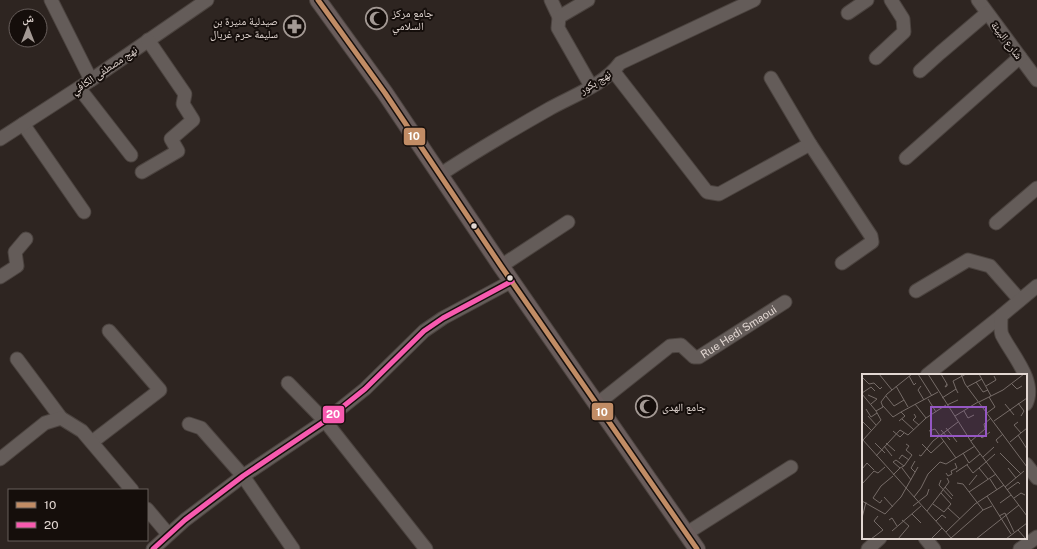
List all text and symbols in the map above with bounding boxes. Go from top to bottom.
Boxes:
mosque icon: جامع مركز السلامي [364,6,390,32]
place label: جامع مركز السلامي [391,7,433,35]
north arrow [8,8,48,48]
text: ش [22,12,34,26]
pharmacy icon: صيدلية منيرة بن سليمة حرم غربال [281,14,307,40]
place label: صيدلية منيرة بن سليمة حرم غربال [210,15,278,41]
street label: شارع البيئة [988,19,1025,62]
street label: نهج مصطفى الكافي [69,43,141,99]
street label: نهج بكور [576,68,613,98]
line badge: 10 [403,127,426,146]
text: 10 [408,130,420,142]
unlabelled marker [469,221,479,231]
unlabelled marker [505,273,515,283]
street label: Rue Hedi Smaoui [698,303,779,360]
inset map [862,374,1027,539]
mosque icon: جامع الهدى [633,394,659,420]
place label: جامع الهدى [662,401,706,414]
line badge: 10 [591,402,614,421]
line badge: 20 [322,405,345,424]
text: 10 [596,406,608,418]
text: 20 [326,408,340,420]
legend [8,489,148,541]
text: 10 [44,498,56,512]
text: 20 [44,518,59,532]

